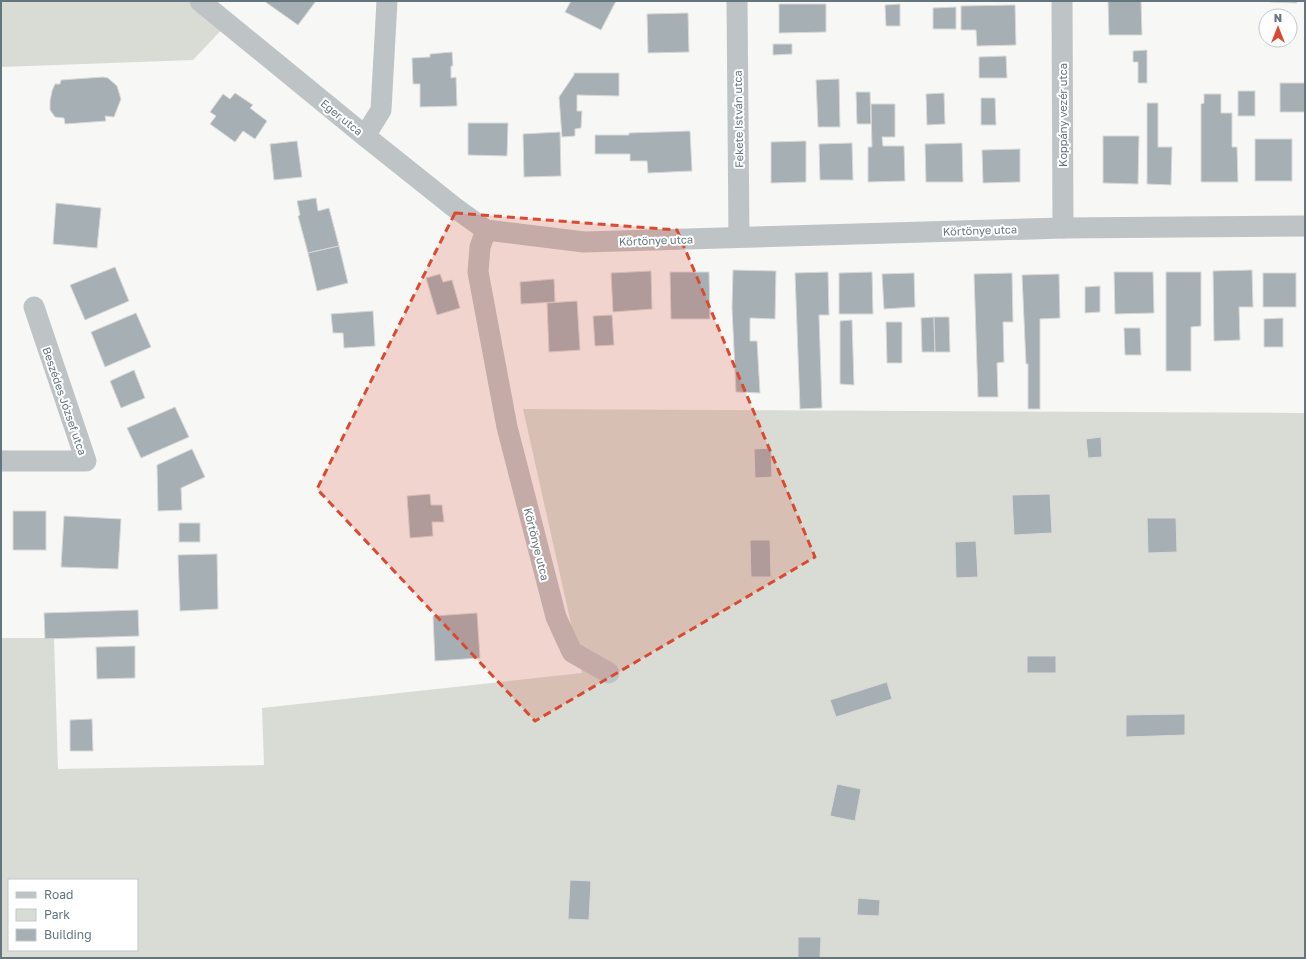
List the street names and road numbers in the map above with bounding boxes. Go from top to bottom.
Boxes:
street label: Koppány vezér utca [1056,63,1069,167]
street label: Fekete István utca [731,70,745,168]
street label: Eger utca [318,96,366,138]
street label: Körtönye utca [943,222,1017,238]
street label: Körtönye utca [619,232,693,248]
street label: Beszédes József utca [40,345,90,457]
street label: Körtönye utca [522,506,552,582]

